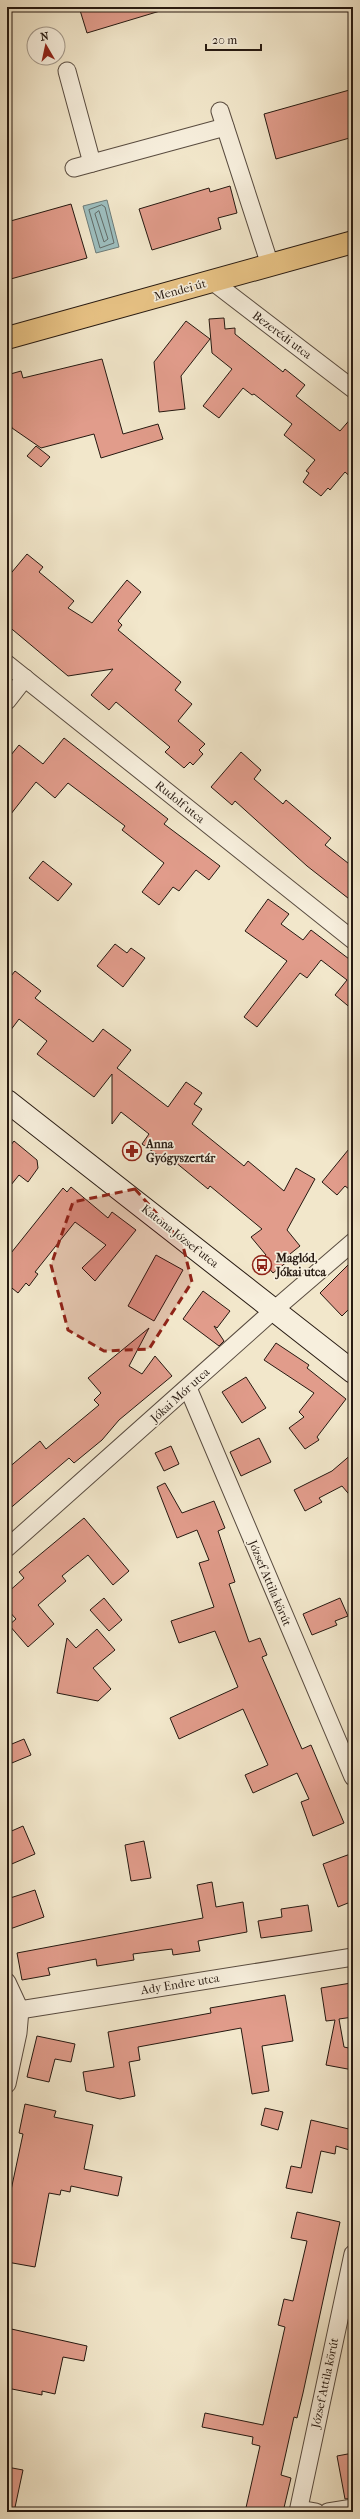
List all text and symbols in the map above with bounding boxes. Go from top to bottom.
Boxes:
north arrow [26,26,66,66]
scale bar [206,26,261,52]
text: N [39,29,50,44]
text: 20 m [212,33,237,47]
street label: Mendei út [152,276,208,304]
street label: Bezerédi utca [250,308,315,362]
street label: Rudolf utca [152,778,208,826]
place label: Anna Gyógyszertár [145,1137,216,1166]
pharmacy icon: Anna Gyógyszertár [121,1140,143,1162]
street label: Katona József utca [139,1201,222,1271]
place label: Maglód, Jókai utca [274,1251,326,1280]
bus stop icon: Maglód, Jókai utca [251,1254,273,1276]
street label: Jókai Mór utca [147,1365,213,1426]
street label: József Attila körút [245,1537,295,1629]
street label: Ady Endre utca [139,1971,221,1997]
street label: József Attila körút [308,2336,342,2430]

